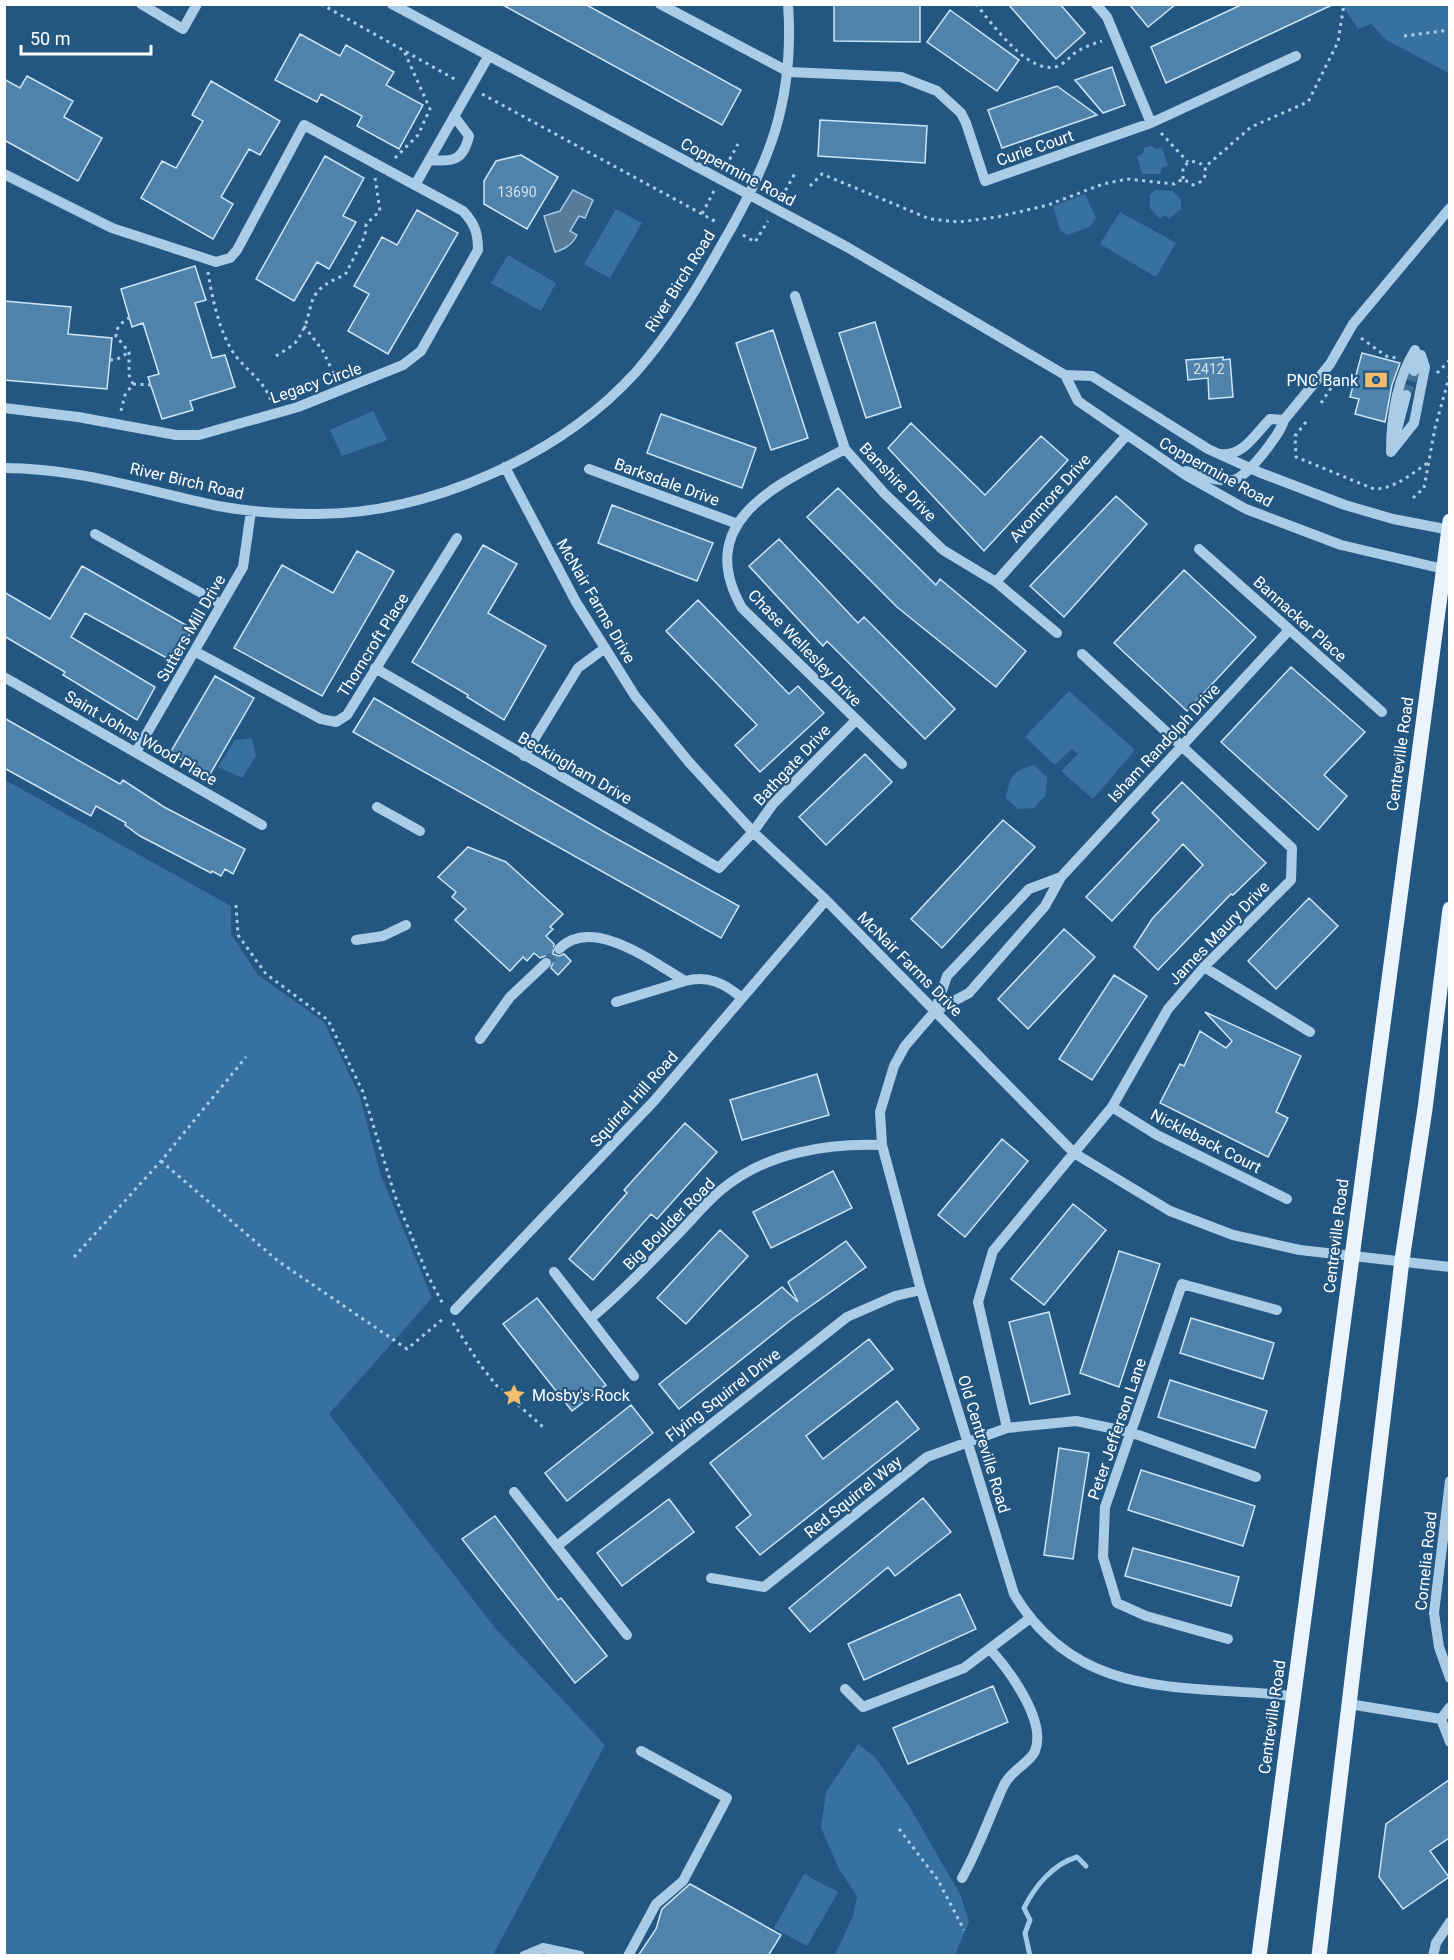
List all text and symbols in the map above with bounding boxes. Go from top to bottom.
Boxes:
scale bar [21,18,152,56]
text: 50 m [30,28,70,49]
street label: Curie Court [994,126,1076,170]
street label: Coppermine Road [677,134,799,210]
house number: 13690 [497,184,537,200]
street label: River Birch Road [641,227,719,335]
street label: Legacy Circle [268,359,364,407]
house number: 2412 [1193,361,1225,377]
bank icon: PNC Bank [1363,367,1389,393]
place label: PNC Bank [1286,371,1359,390]
street label: Coppermine Road [1156,433,1276,511]
street label: Banshire Drive [856,439,940,525]
street label: Avonmore Drive [1005,450,1095,546]
street label: Barksdale Drive [612,454,722,510]
street label: River Birch Road [128,459,246,503]
street label: McNair Farms Drive [553,535,639,667]
street label: Sutters Mill Drive [153,571,229,685]
street label: Bannacker Place [1250,572,1350,666]
street label: Chase Wellesley Drive [744,586,866,710]
street label: Thorncroft Place [333,590,413,700]
street label: Isham Randolph Drive [1104,680,1224,806]
street label: Saint Johns Wood Place [61,687,221,789]
street label: Centreville Road [1383,696,1417,812]
street label: Bathgate Drive [750,720,834,810]
street label: Beckingham Drive [515,728,635,808]
street label: James Maury Drive [1165,877,1273,989]
street label: McNair Farms Drive [854,908,966,1020]
street label: Squirrel Hill Road [586,1047,682,1151]
street label: Nickleback Court [1147,1105,1265,1177]
street label: Big Boulder Road [619,1174,719,1274]
street label: Centreville Road [1320,1178,1352,1294]
street label: Flying Squirrel Drive [662,1344,784,1446]
street label: Peter Jefferson Lane [1084,1356,1150,1502]
street label: Old Centreville Road [954,1373,1014,1515]
place icon: Mosby's Rock [501,1382,527,1408]
place label: Mosby's Rock [532,1386,631,1405]
street label: Red Squirrel Way [800,1452,906,1542]
street label: Cornelia Road [1411,1511,1441,1611]
street label: Centreville Road [1255,1659,1289,1775]

